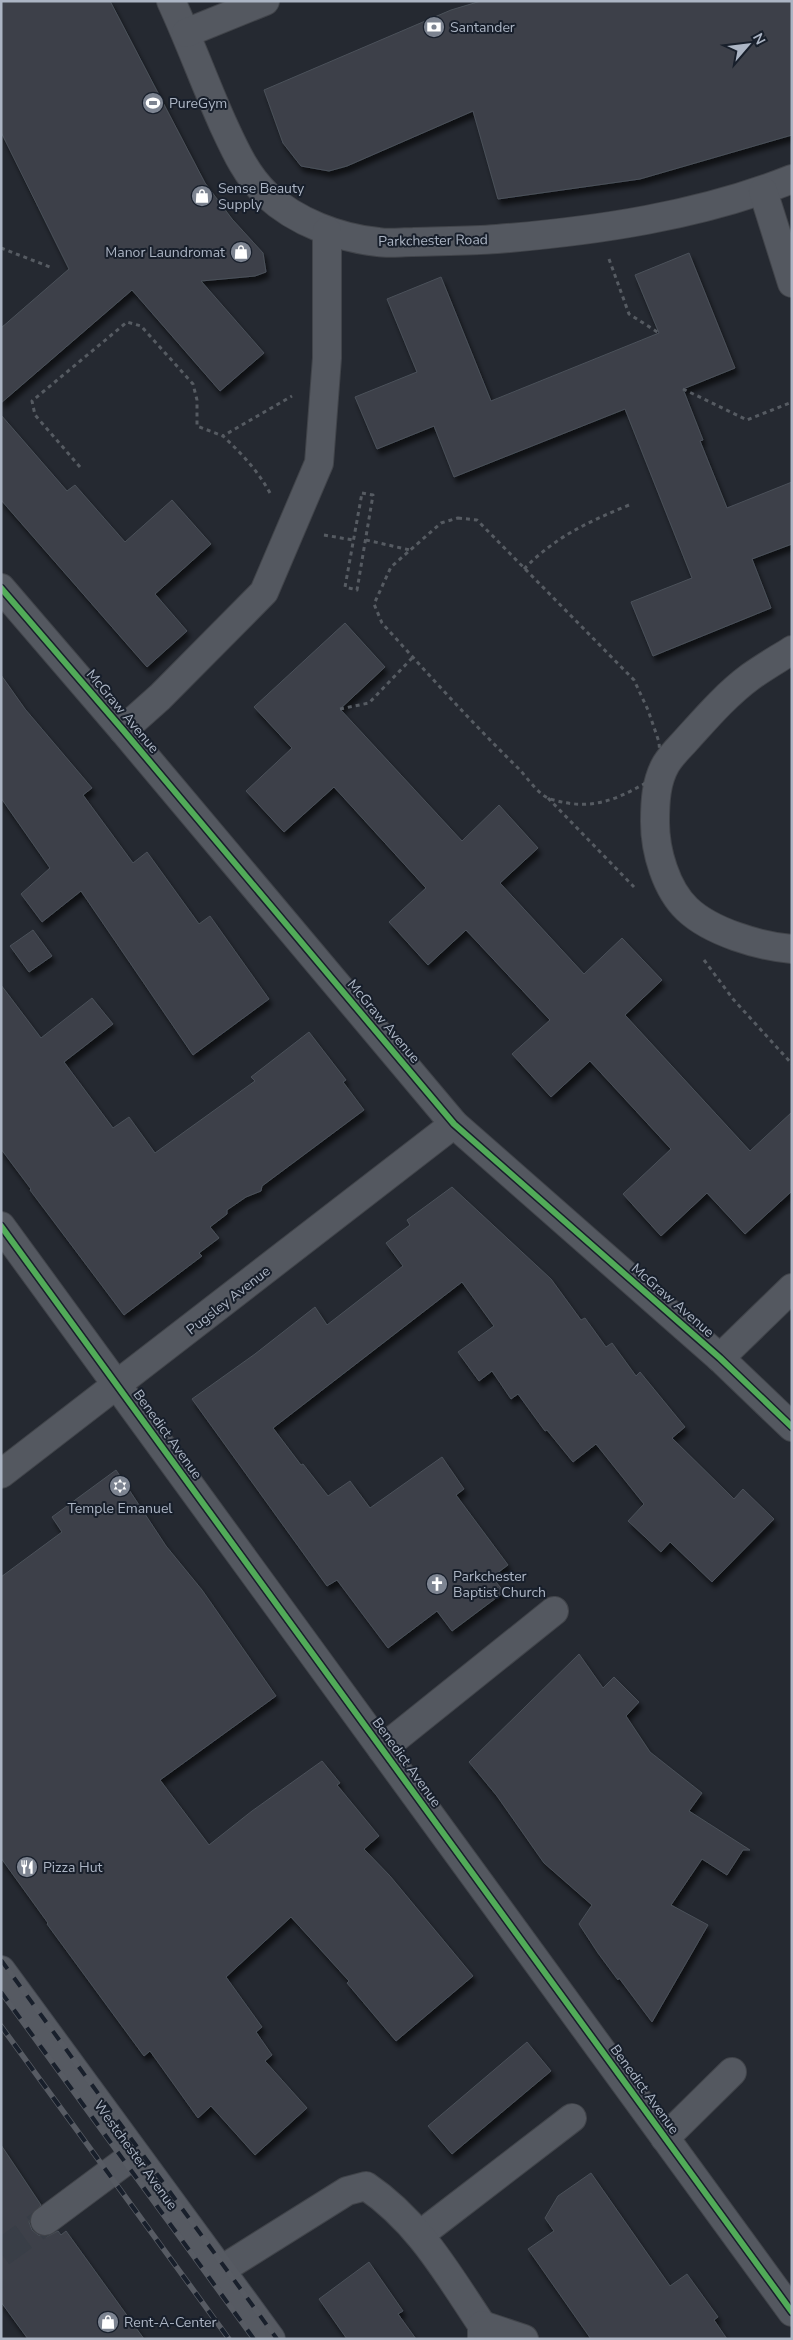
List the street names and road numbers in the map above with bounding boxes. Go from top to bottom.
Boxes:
street label: Parkchester Road [378,230,488,251]
street label: McGraw Avenue [82,665,163,757]
street label: McGraw Avenue [343,975,424,1067]
street label: McGraw Avenue [627,1259,718,1342]
street label: Pugsley Avenue [182,1262,274,1339]
street label: Benedict Avenue [129,1386,207,1483]
street label: Benedict Avenue [368,1714,446,1811]
street label: Benedict Avenue [606,2041,684,2138]
street label: Westchester Avenue [90,2097,182,2214]

